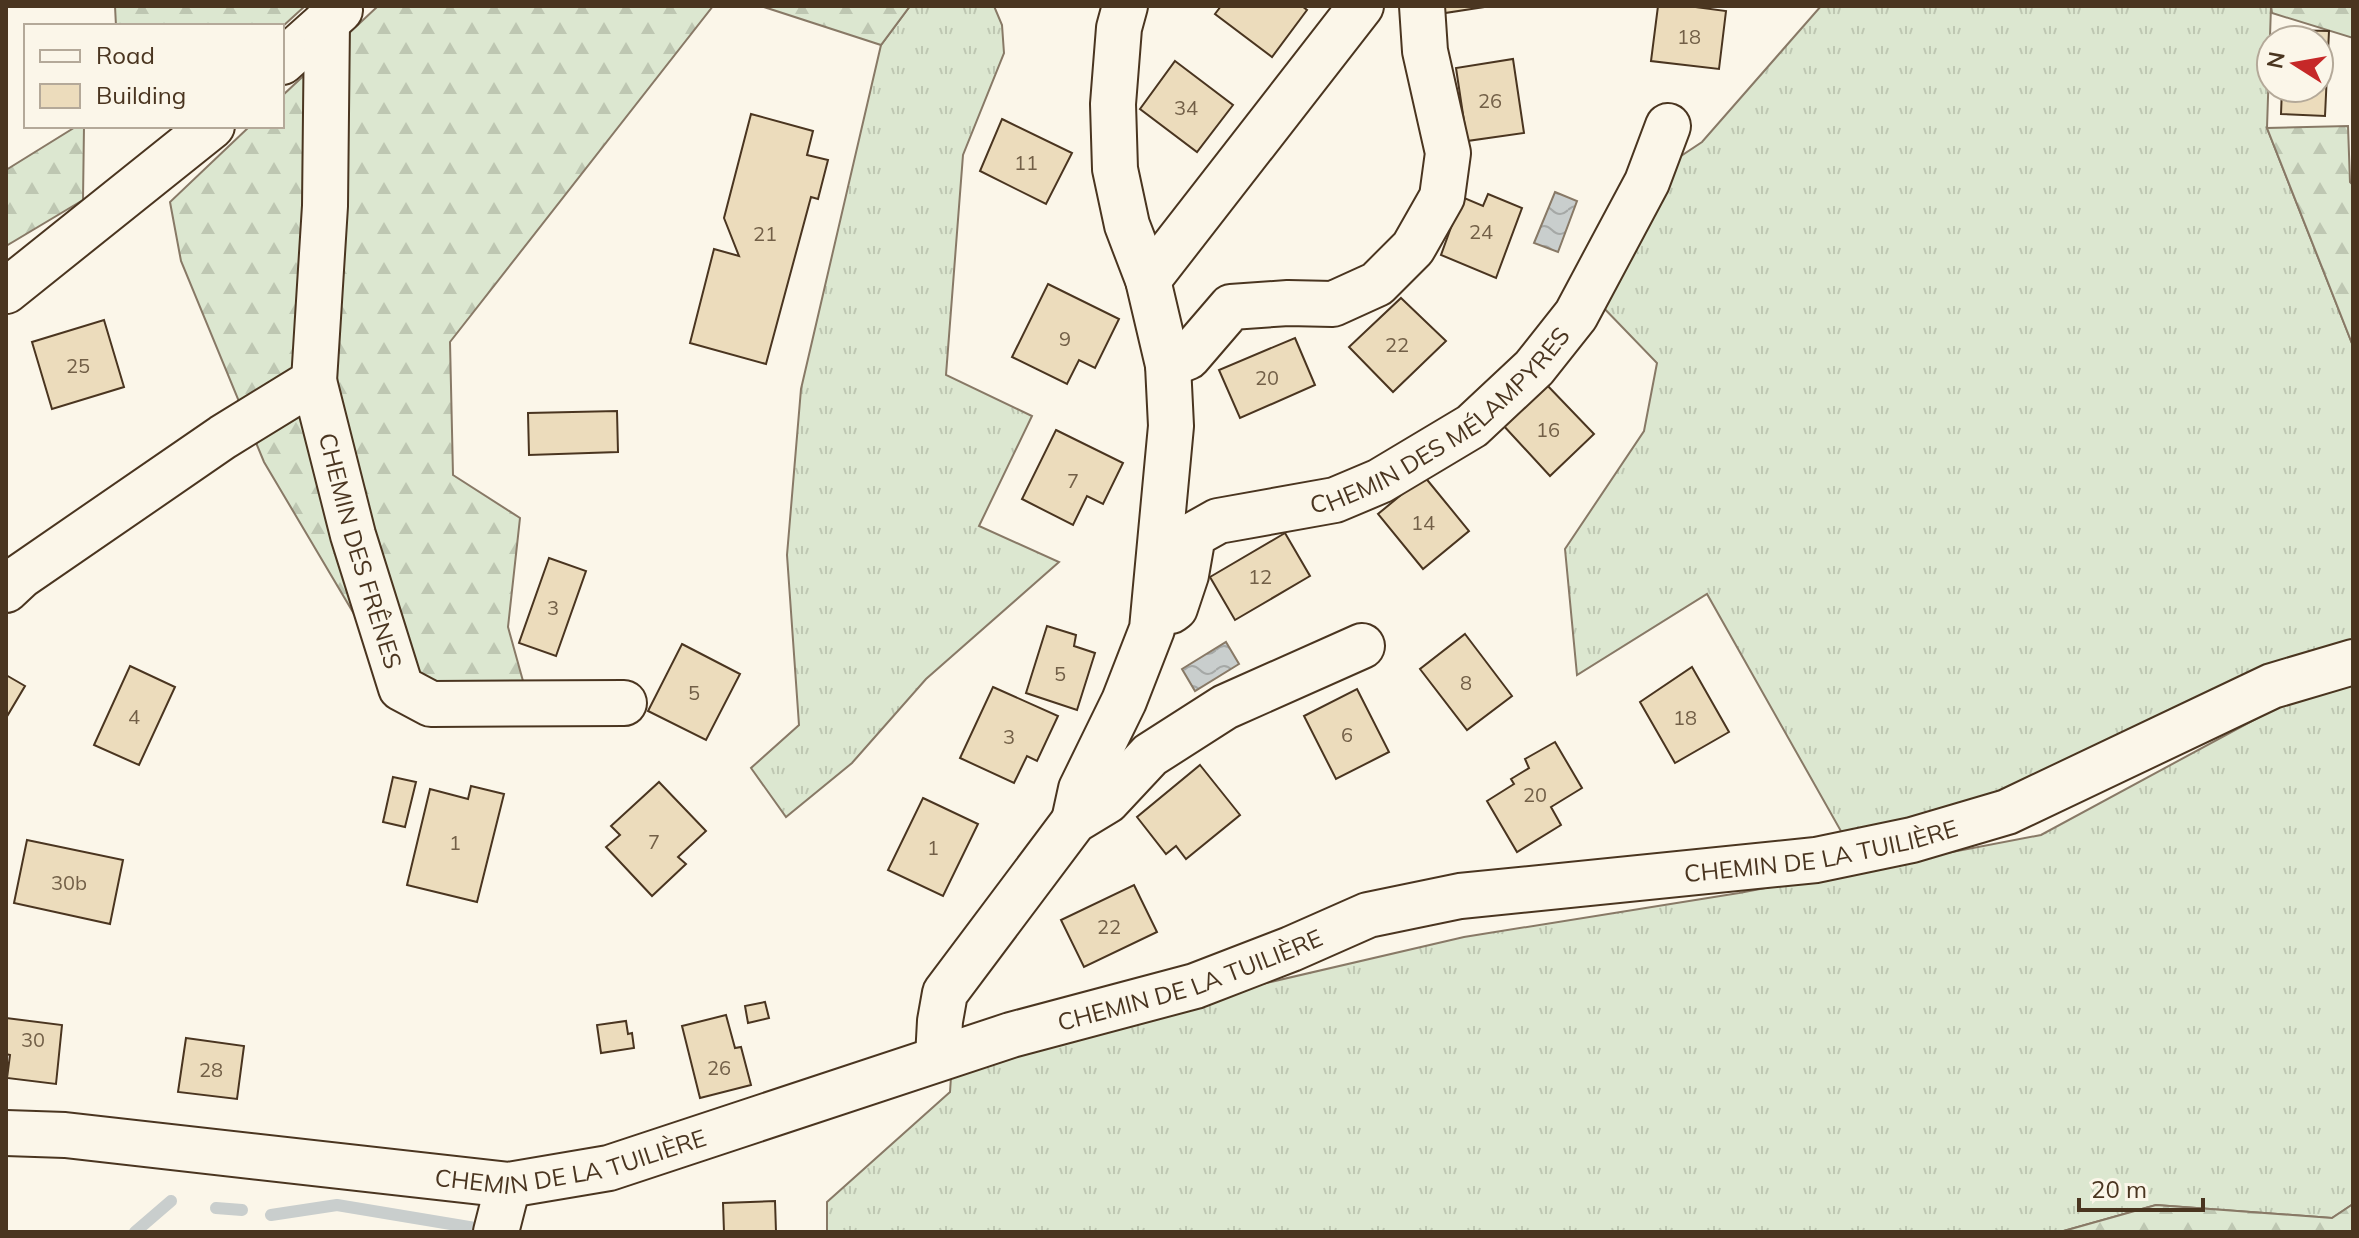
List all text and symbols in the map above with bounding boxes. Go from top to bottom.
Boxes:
legend [24,24,284,128]
house number: 18 [1677,24,1701,49]
north arrow [2255,24,2335,104]
text: Road [96,40,155,70]
text: N [2260,49,2291,71]
text: Building [96,80,186,110]
house number: 26 [1478,88,1502,113]
house number: 34 [1174,95,1198,120]
house number: 11 [1014,150,1038,175]
house number: 24 [1469,219,1493,244]
house number: 21 [753,221,777,246]
street label: CHEMIN DES MÉLAMPYRES [1308,321,1576,519]
house number: 9 [1059,326,1071,351]
house number: 22 [1385,332,1409,357]
house number: 25 [66,353,90,378]
house number: 20 [1255,365,1279,390]
house number: 16 [1536,417,1560,442]
street label: CHEMIN DES FRÊNES [313,430,409,672]
house number: 7 [1067,468,1079,493]
house number: 14 [1411,510,1435,535]
house number: 12 [1248,564,1272,589]
house number: 3 [547,595,559,620]
house number: 5 [1054,661,1066,686]
house number: 8 [1460,670,1472,695]
house number: 5 [688,680,700,705]
house number: 4 [128,704,140,729]
house number: 18 [1673,705,1697,730]
house number: 6 [1341,722,1353,747]
house number: 3 [1003,724,1015,749]
house number: 20 [1523,782,1547,807]
street label: CHEMIN DE LA TUILIÈRE [1683,812,1961,888]
house number: 7 [648,829,660,854]
house number: 1 [449,830,461,855]
house number: 1 [927,835,939,860]
house number: 30b [51,870,87,895]
house number: 22 [1097,914,1121,939]
street label: CHEMIN DE LA TUILIÈRE [1054,922,1327,1037]
house number: 30 [21,1027,45,1052]
house number: 26 [707,1055,731,1080]
house number: 28 [199,1057,223,1082]
street label: CHEMIN DE LA TUILIÈRE [433,1122,710,1200]
scale bar [2079,1162,2203,1212]
text: 20 m [2091,1174,2147,1204]

